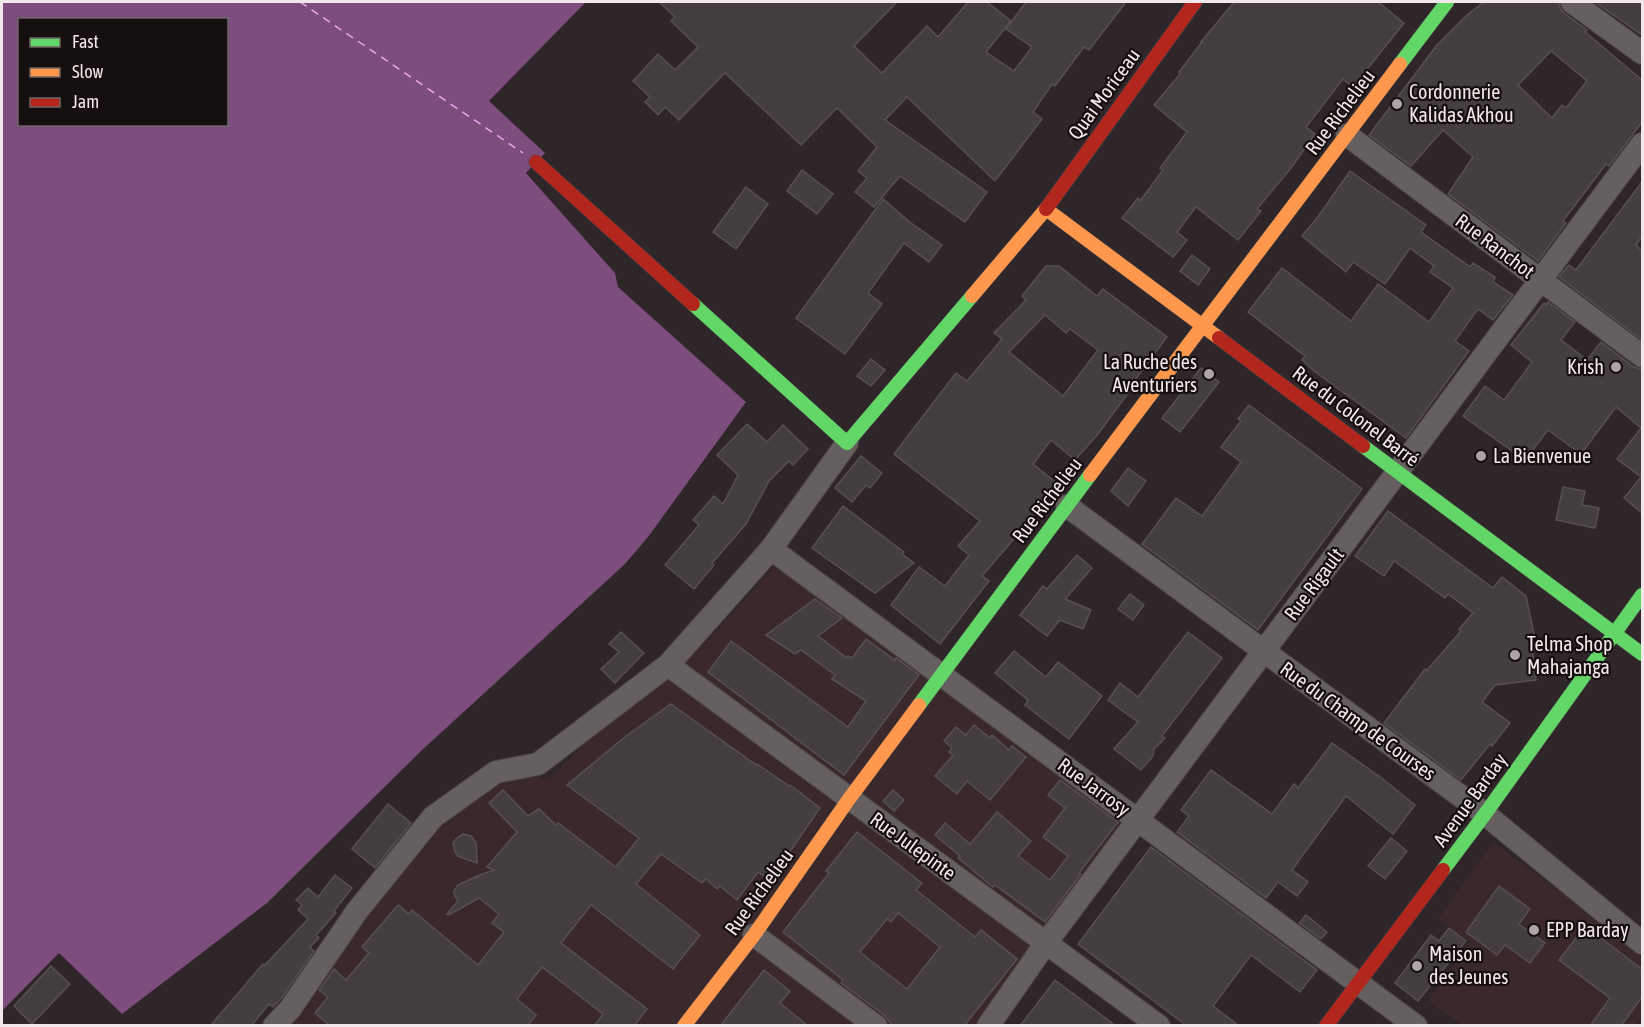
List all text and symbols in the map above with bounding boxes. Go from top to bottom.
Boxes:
legend [18,18,228,126]
text: Fast [72,31,99,52]
street label: Quai Moriceau [1063,44,1144,144]
text: Slow [72,61,103,82]
street label: Rue Richelieu [1300,64,1379,159]
place label: Cordonnerie Kalidas Akhou [1409,80,1514,126]
text: Jam [72,91,99,112]
marker: Cordonnerie Kalidas Akhou [1390,97,1404,111]
street label: Rue Ranchot [1451,209,1539,283]
place label: La Ruche des Aventuriers [1103,350,1197,396]
place label: Krish [1567,355,1604,378]
street label: Rue du Colonel Barré [1288,360,1424,471]
marker: Krish [1609,360,1623,374]
marker: La Ruche des Aventuriers [1202,367,1216,381]
place label: La Bienvenue [1493,444,1591,467]
marker: La Bienvenue [1474,449,1488,463]
street label: Rue Richelieu [1007,452,1086,547]
street label: Rue Rigault [1279,543,1348,624]
place label: Telma Shop Mahajanga [1527,632,1612,678]
marker: Telma Shop Mahajanga [1508,648,1522,662]
street label: Rue du Champ de Courses [1276,656,1440,785]
street label: Avenue Barday [1428,749,1511,851]
street label: Rue Jarrosy [1054,753,1135,820]
street label: Rue Julepinte [866,807,961,884]
street label: Rue Richelieu [720,844,798,939]
place label: EPP Barday [1546,918,1629,941]
marker: EPP Barday [1527,923,1541,937]
place label: Maison des Jeunes [1429,942,1508,988]
marker: Maison des Jeunes [1410,959,1424,973]

